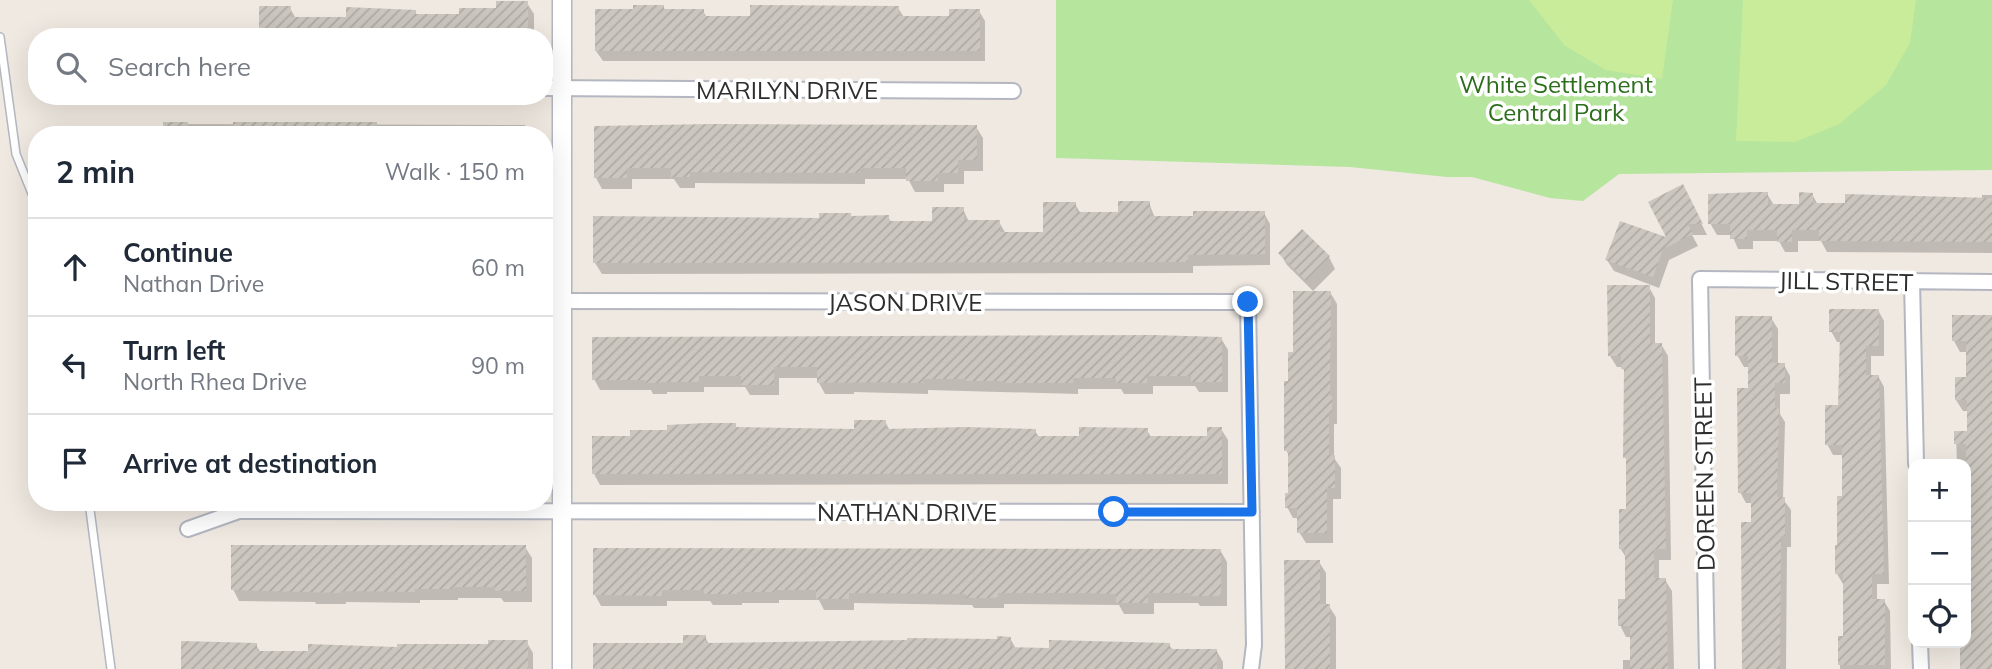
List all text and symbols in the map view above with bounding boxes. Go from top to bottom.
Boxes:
search box [28,28,553,105]
icon: search [52,48,90,86]
text: Search here [108,50,251,83]
park label: White Settlement Central Park [1459,69,1653,127]
street label: MARILYN DRIVE [696,75,878,105]
text: 2 min [56,153,135,191]
text: Walk · 150 m [385,157,525,186]
text: Continue [123,236,233,269]
icon: ahead [56,248,94,286]
text: 60 m [471,253,525,282]
street label: JILL STREET [1778,265,1914,297]
text: Nathan Drive [123,269,264,298]
route end [1232,286,1263,317]
street label: JASON DRIVE [828,287,982,317]
text: Turn left [123,334,225,367]
icon: left [56,346,94,384]
text: 90 m [471,351,525,380]
text: North Rhea Drive [123,367,307,396]
street label: DOREEN STREET [1687,376,1721,571]
icon: arrive [56,444,94,482]
text: Arrive at destination [123,447,378,480]
map controls [1908,459,1971,648]
button: + [1908,459,1971,522]
route start [1098,496,1129,527]
street label: NATHAN DRIVE [817,497,997,527]
button: − [1908,522,1971,585]
button: locate [1908,585,1971,648]

